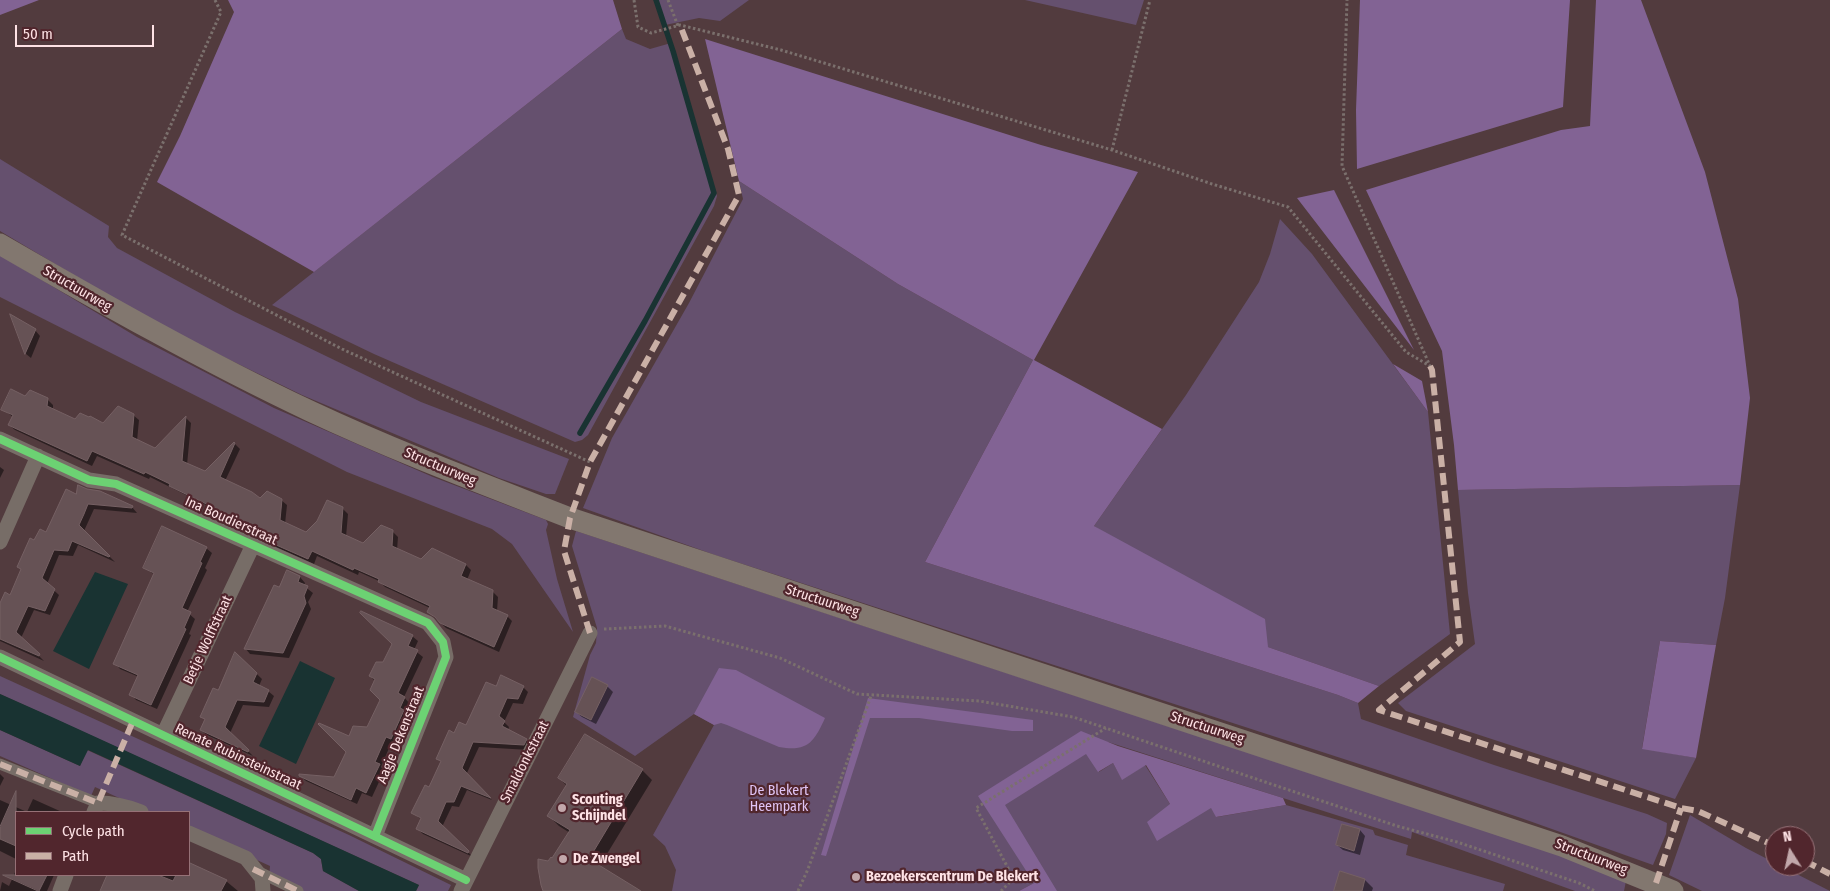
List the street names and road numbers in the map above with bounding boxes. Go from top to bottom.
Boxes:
street label: Structuurweg [40,263,114,315]
street label: Structuurweg [402,444,478,490]
street label: Ina Boudierstraat [182,493,280,549]
street label: Structuurweg [783,581,861,621]
street label: Betje Wolffstraat [180,593,236,687]
street label: Aagje Dekenstraat [374,684,428,786]
street label: Structuurweg [1168,708,1246,748]
street label: Smaldonkstraat [497,718,553,806]
street label: Renate Rubinsteinstraat [172,720,304,794]
street label: Structuurweg [1552,835,1630,879]

